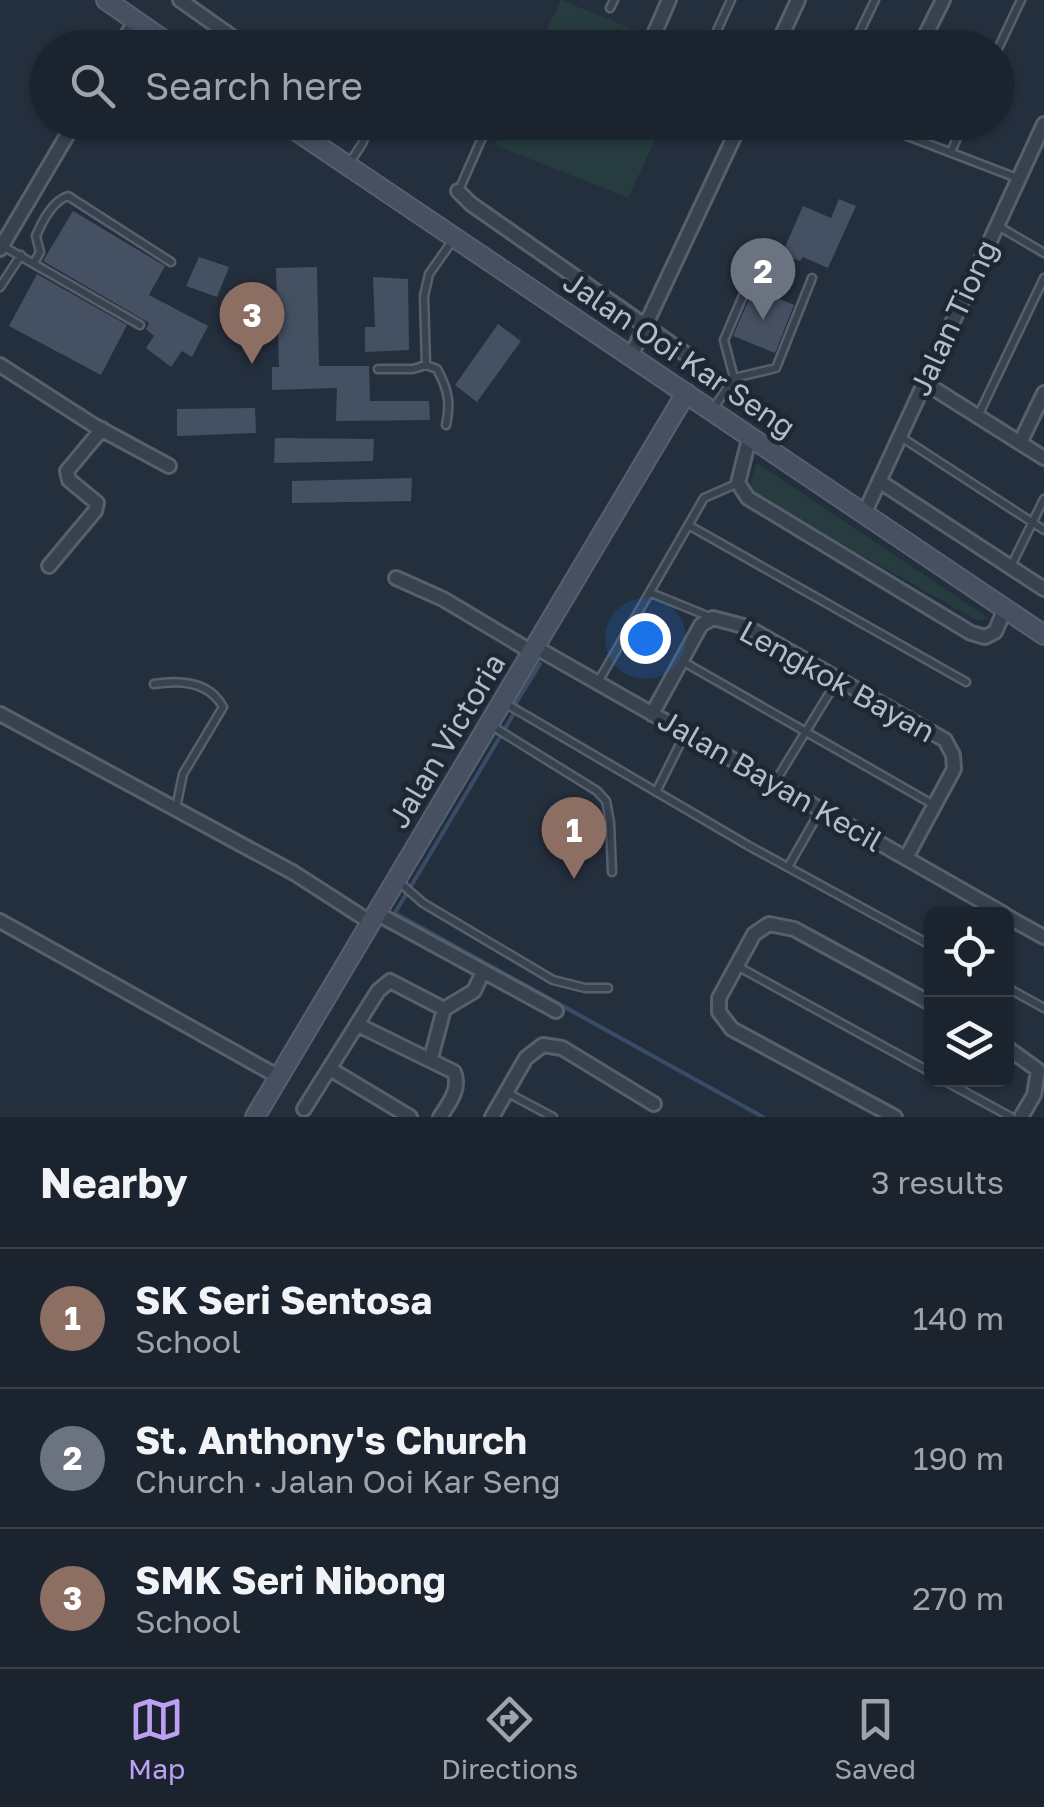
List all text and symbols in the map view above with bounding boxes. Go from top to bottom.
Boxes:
search box [30,30,1014,140]
icon: search [65,58,120,113]
text: Search here [145,63,363,108]
street label: Jalan Tiong [901,234,1005,401]
pin: 2 [730,238,796,320]
street label: Jalan Ooi Kar Seng [557,263,802,445]
pin: 3 [220,282,284,364]
your location [620,613,671,664]
street label: Lengkok Bayan [734,613,941,750]
street label: Jalan Victoria [380,647,512,834]
street label: Jalan Bayan Kecil [652,701,889,859]
pin: 1 [542,796,606,879]
map controls [924,907,1014,1087]
button: locate [924,907,1014,997]
button: layers [924,997,1014,1087]
text: Nearby [40,1157,188,1207]
text: 3 results [871,1163,1004,1201]
text: SK Seri Sentosa [135,1277,432,1322]
text: 1 [64,1299,81,1337]
text: 140 m [913,1299,1004,1337]
text: School [135,1322,241,1360]
text: St. Anthony's Church [135,1417,527,1462]
text: 2 [63,1439,82,1477]
text: 190 m [913,1439,1004,1477]
text: Church · Jalan Ooi Kar Seng [135,1462,561,1500]
text: SMK Seri Nibong [135,1557,446,1602]
text: 3 [63,1579,82,1617]
text: 270 m [912,1579,1004,1617]
text: School [135,1602,241,1640]
tab: Map [128,1692,185,1785]
tab: Directions [441,1692,578,1785]
tab: Saved [834,1692,916,1785]

